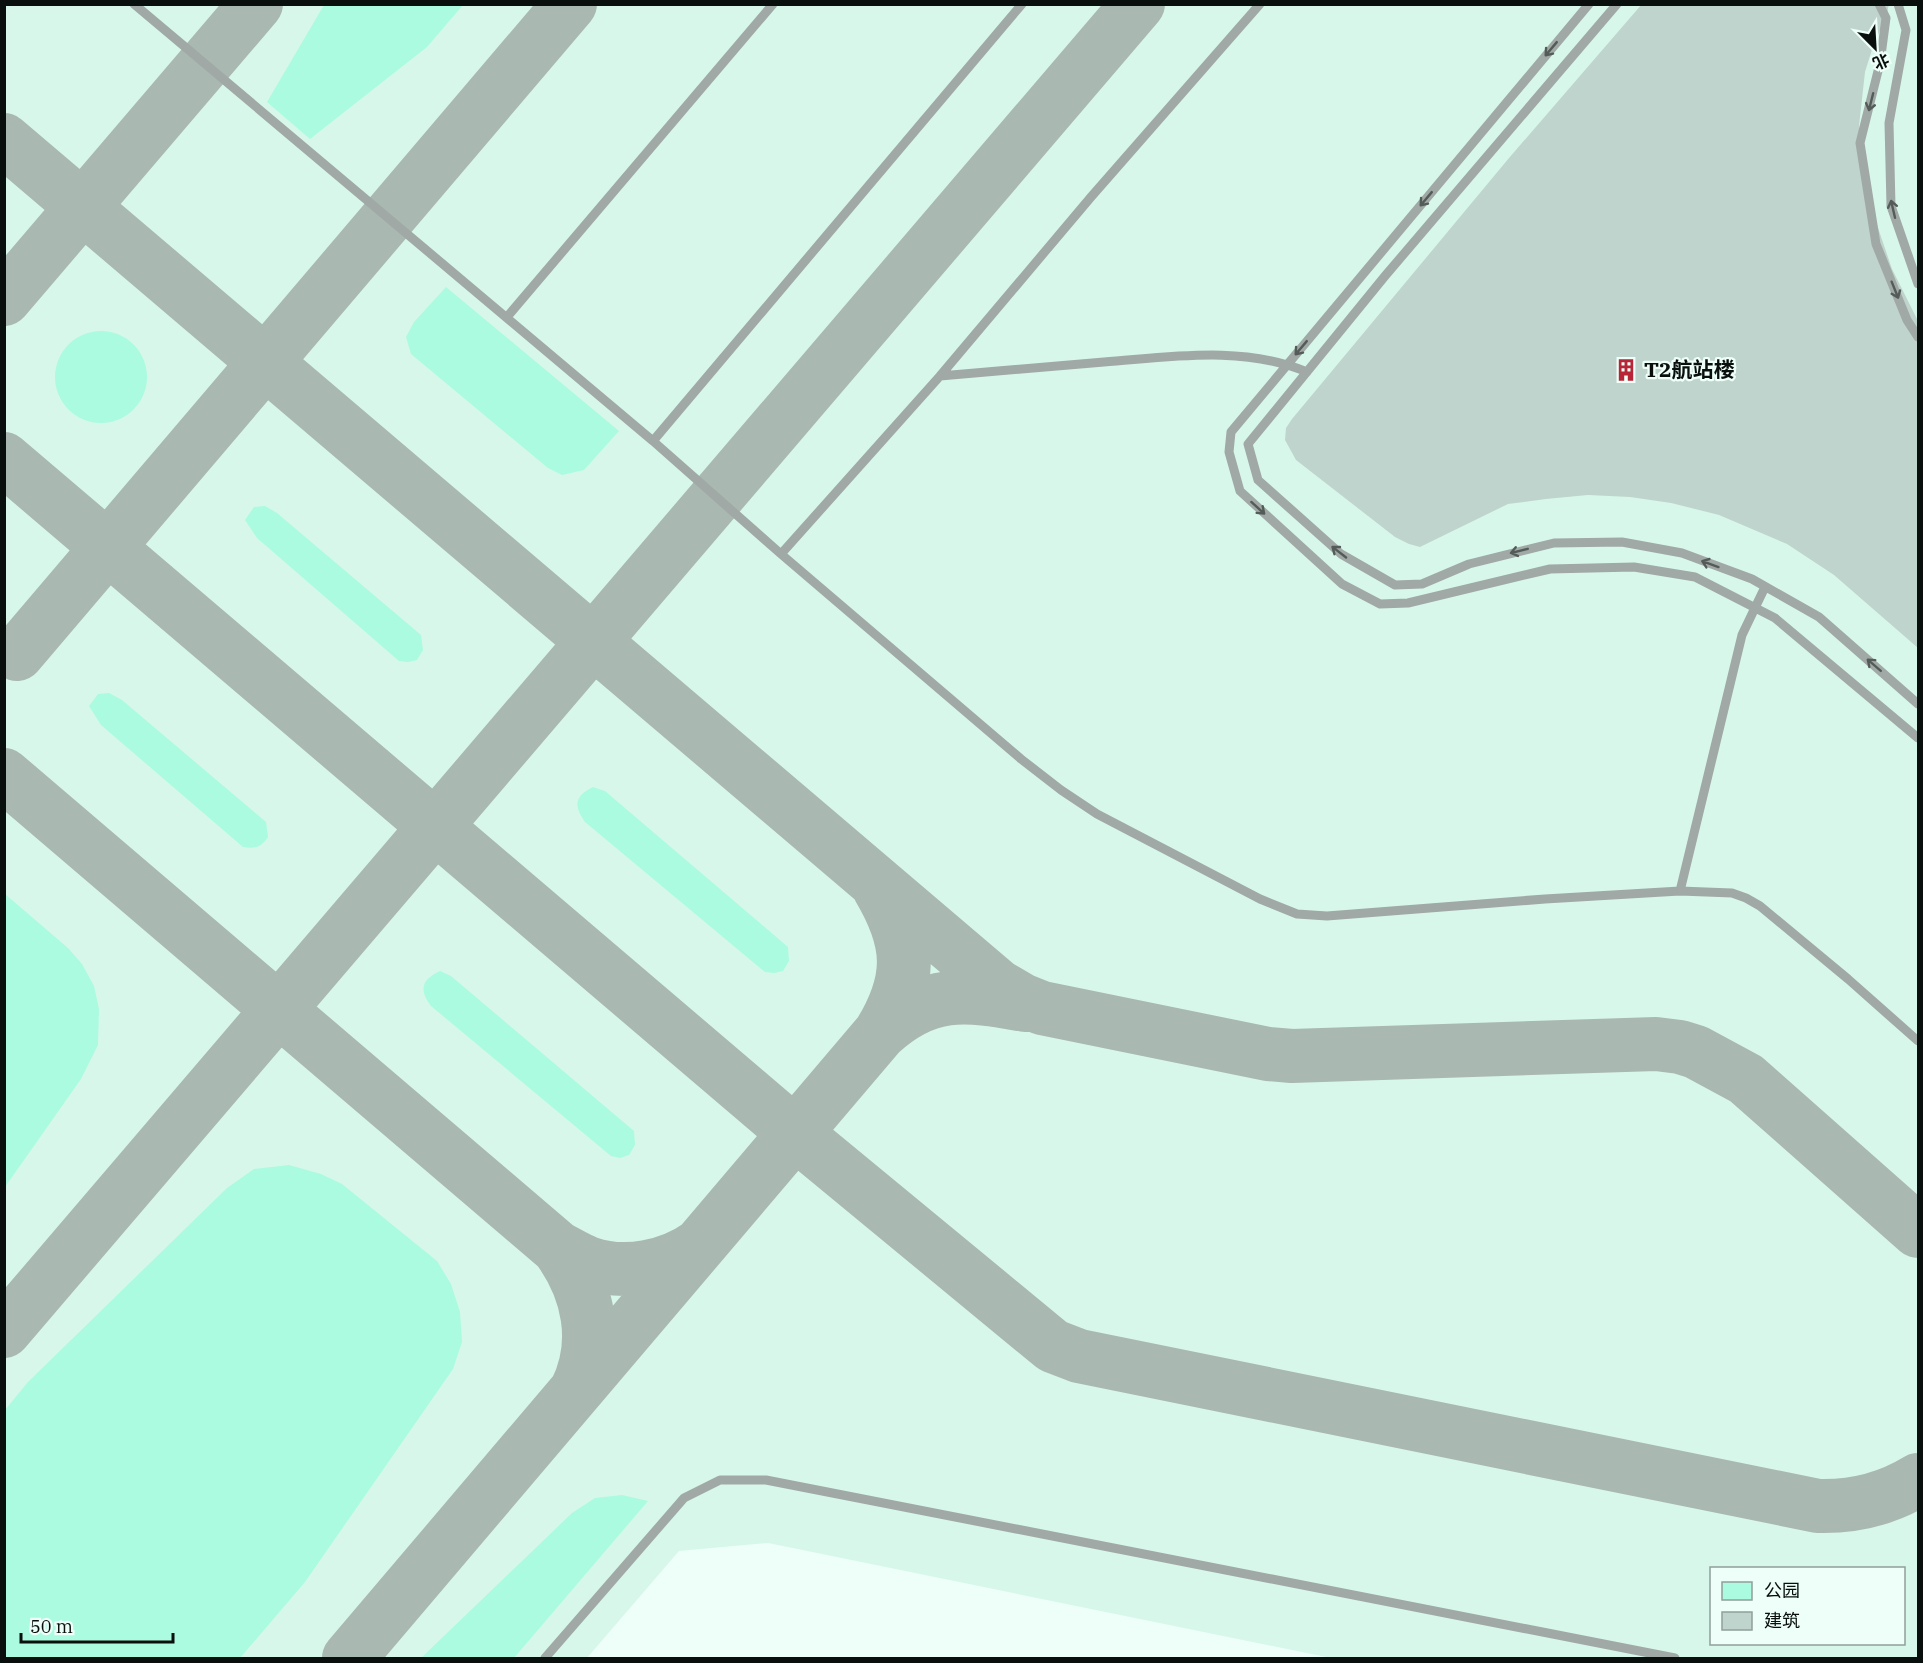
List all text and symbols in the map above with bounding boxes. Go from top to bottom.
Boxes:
north arrow [1845,18,1905,78]
one-way arrow [1545,41,1558,57]
text: 北 [1870,49,1892,74]
one-way arrow [1864,92,1876,111]
one-way arrow [1419,191,1433,206]
one-way arrow [1887,200,1899,219]
one-way arrow [1890,280,1901,299]
one-way arrow [1294,340,1308,355]
place label: T2航站楼 [1644,355,1735,383]
building icon: T2航站楼 [1613,357,1639,383]
one-way arrow [1251,501,1266,515]
one-way arrow [1332,545,1348,558]
one-way arrow [1510,546,1529,558]
one-way arrow [1701,557,1720,568]
one-way arrow [1866,659,1882,672]
legend [1710,1567,1905,1645]
text: 公园 [1764,1579,1800,1602]
scale bar [21,1606,172,1644]
text: 建筑 [1764,1609,1800,1632]
text: 50 m [30,1615,73,1638]

